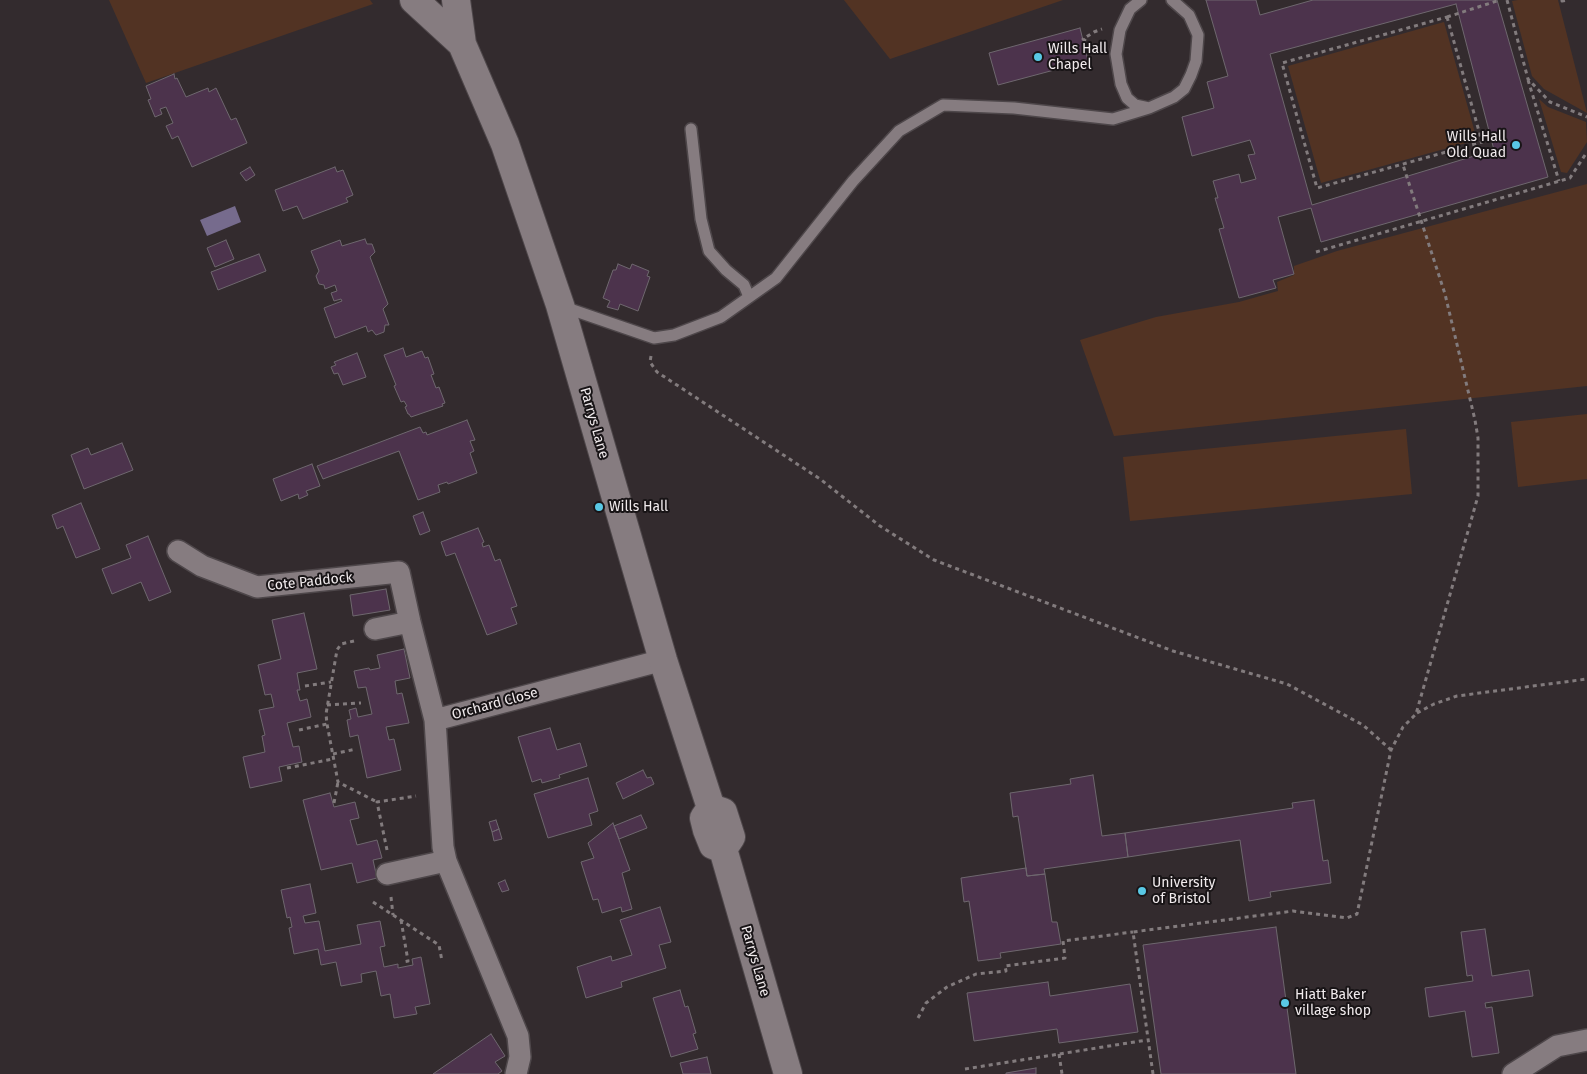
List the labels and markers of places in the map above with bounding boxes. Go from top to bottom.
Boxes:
place label: Wills Hall Chapel [1048,41,1107,74]
marker: Wills Hall Chapel [1032,51,1044,63]
place label: Wills Hall Old Quad [1446,129,1506,162]
marker: Wills Hall Old Quad [1510,139,1522,151]
place label: Wills Hall [609,499,668,515]
marker: Wills Hall [593,501,605,513]
place label: University of Bristol [1152,875,1215,908]
marker: University of Bristol [1136,885,1148,897]
place label: Hiatt Baker village shop [1295,987,1371,1020]
marker: Hiatt Baker village shop [1279,997,1291,1009]

